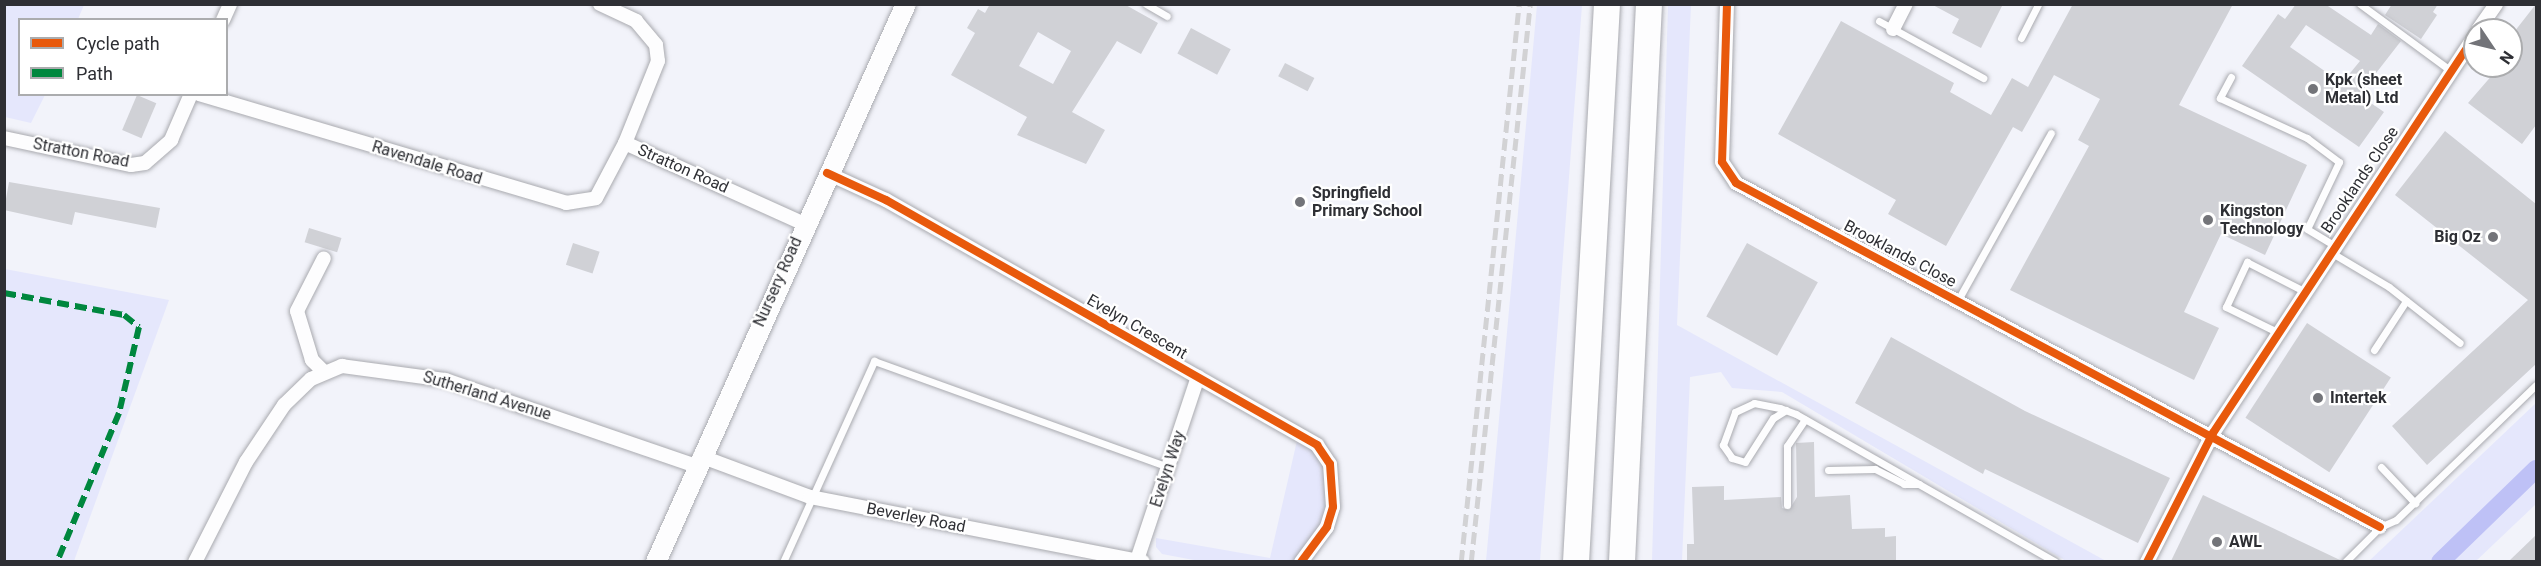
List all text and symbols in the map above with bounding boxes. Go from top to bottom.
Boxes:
legend [18,18,228,96]
north arrow [2463,18,2523,78]
text: Cycle path [76,33,160,54]
text: N [2495,47,2518,68]
text: Path [76,63,113,84]
place label: Kpk (sheet Metal) Ltd [2325,70,2402,108]
marker: Kpk (sheet Metal) Ltd [2306,82,2320,96]
street label: Brooklands Close [2317,123,2403,237]
street label: Stratton Road [31,134,131,172]
street label: Ravendale Road [370,137,484,189]
street label: Stratton Road [635,140,731,198]
place label: Springfield Primary School [1312,183,1422,221]
marker: Springfield Primary School [1293,195,1307,209]
place label: Kingston Technology [2220,201,2304,239]
marker: Kingston Technology [2201,213,2215,227]
street label: Brooklands Close [1841,216,1959,292]
place label: Big Oz [2434,227,2481,247]
marker: Big Oz [2486,230,2500,244]
street label: Nursery Road [750,234,806,330]
street label: Evelyn Crescent [1083,291,1191,363]
street label: Sutherland Avenue [421,367,553,425]
place label: Intertek [2330,388,2387,408]
marker: Intertek [2311,391,2325,405]
street label: Evelyn Way [1147,428,1189,510]
street label: Beverley Road [865,499,967,537]
place label: AWL [2229,532,2262,552]
marker: AWL [2210,535,2224,549]

